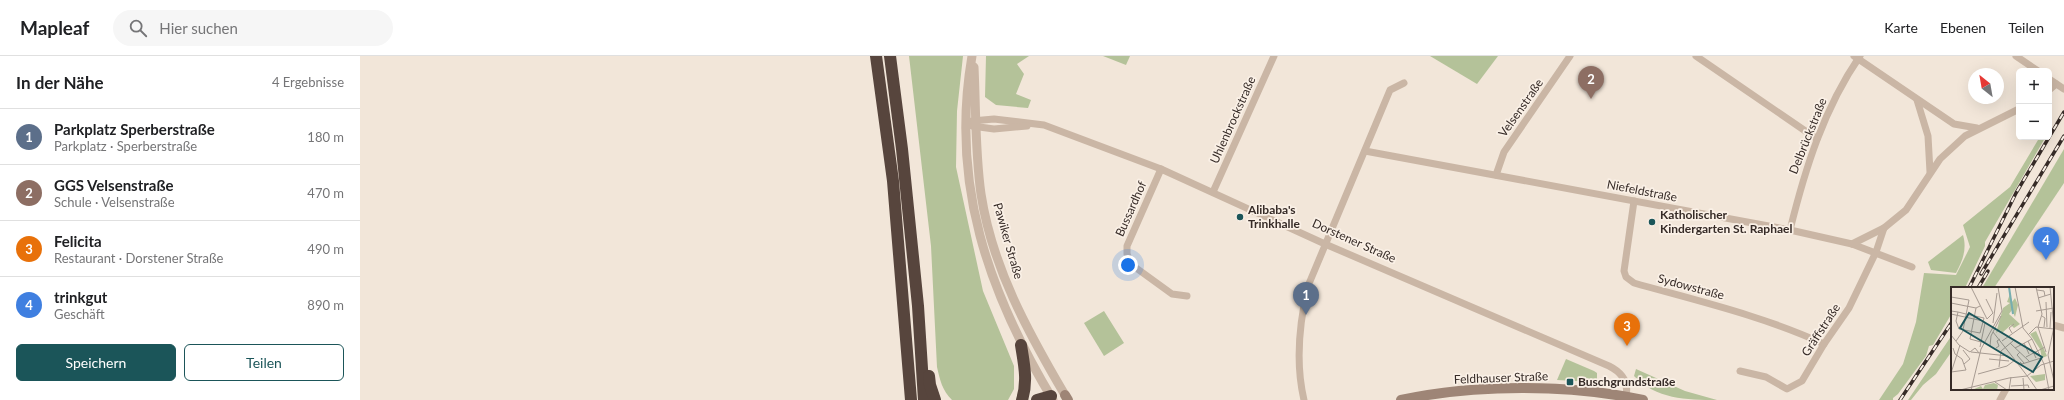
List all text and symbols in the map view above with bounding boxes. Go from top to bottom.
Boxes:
search box [113,10,393,46]
text: Mapleaf [20,16,89,39]
icon: search [127,17,149,39]
text: Hier suchen [159,19,238,37]
text: Karte [1884,19,1918,36]
text: Ebenen [1940,19,1986,36]
text: Teilen [2008,19,2044,36]
pin: 2 [1578,66,1604,99]
north arrow [1968,68,2004,104]
map controls [2016,68,2052,140]
button: + [2016,68,2052,104]
text: In der Nähe [16,72,104,93]
text: 4 Ergebnisse [272,74,344,90]
street label: Uhlenbrockstraße [1207,74,1258,166]
street label: Velsenstraße [1495,76,1546,140]
street label: Delbrückstraße [1785,96,1830,176]
button: − [2016,104,2052,140]
text: Parkplatz Sperberstraße [54,120,215,138]
text: 1 [25,129,33,145]
text: 180 m [307,129,344,145]
text: Parkplatz · Sperberstraße [54,138,197,154]
text: GGS Velsenstraße [54,176,173,194]
street label: Niefeldstraße [1606,176,1678,205]
street label: Bussardhof [1112,178,1150,239]
text: 2 [25,185,33,201]
text: 470 m [307,185,344,201]
text: Schule · Velsenstraße [54,194,175,210]
street label: Pawiker Straße [990,201,1027,281]
place label: Alibaba's Trinkhalle [1247,202,1301,231]
place label: Katholischer Kindergarten St. Raphael [1660,207,1792,236]
marker: Alibaba's Trinkhalle [1235,212,1245,222]
street label: Dorstener Straße [1310,215,1398,266]
marker: Katholischer Kindergarten St. Raphael [1647,217,1657,227]
pin: 4 [2033,227,2059,260]
text: Felicita [54,232,102,250]
text: 3 [25,241,33,257]
text: 490 m [307,241,344,257]
text: Restaurant · Dorstener Straße [54,250,223,266]
your location [1118,255,1138,275]
street label: Sydowstraße [1656,270,1726,303]
pin: 1 [1293,282,1319,315]
inset map [1951,287,2054,390]
text: trinkgut [54,288,107,306]
text: 4 [25,297,33,313]
text: 890 m [307,297,344,313]
street label: Gräffstraße [1798,301,1843,359]
text: Geschäft [54,306,105,322]
pin: 3 [1614,313,1640,346]
button: Speichern [16,344,176,381]
button: Teilen [184,344,344,381]
street label: Feldhauser Straße [1454,368,1548,387]
place label: Buschgrundstraße [1578,374,1676,389]
marker: Buschgrundstraße [1565,377,1575,387]

